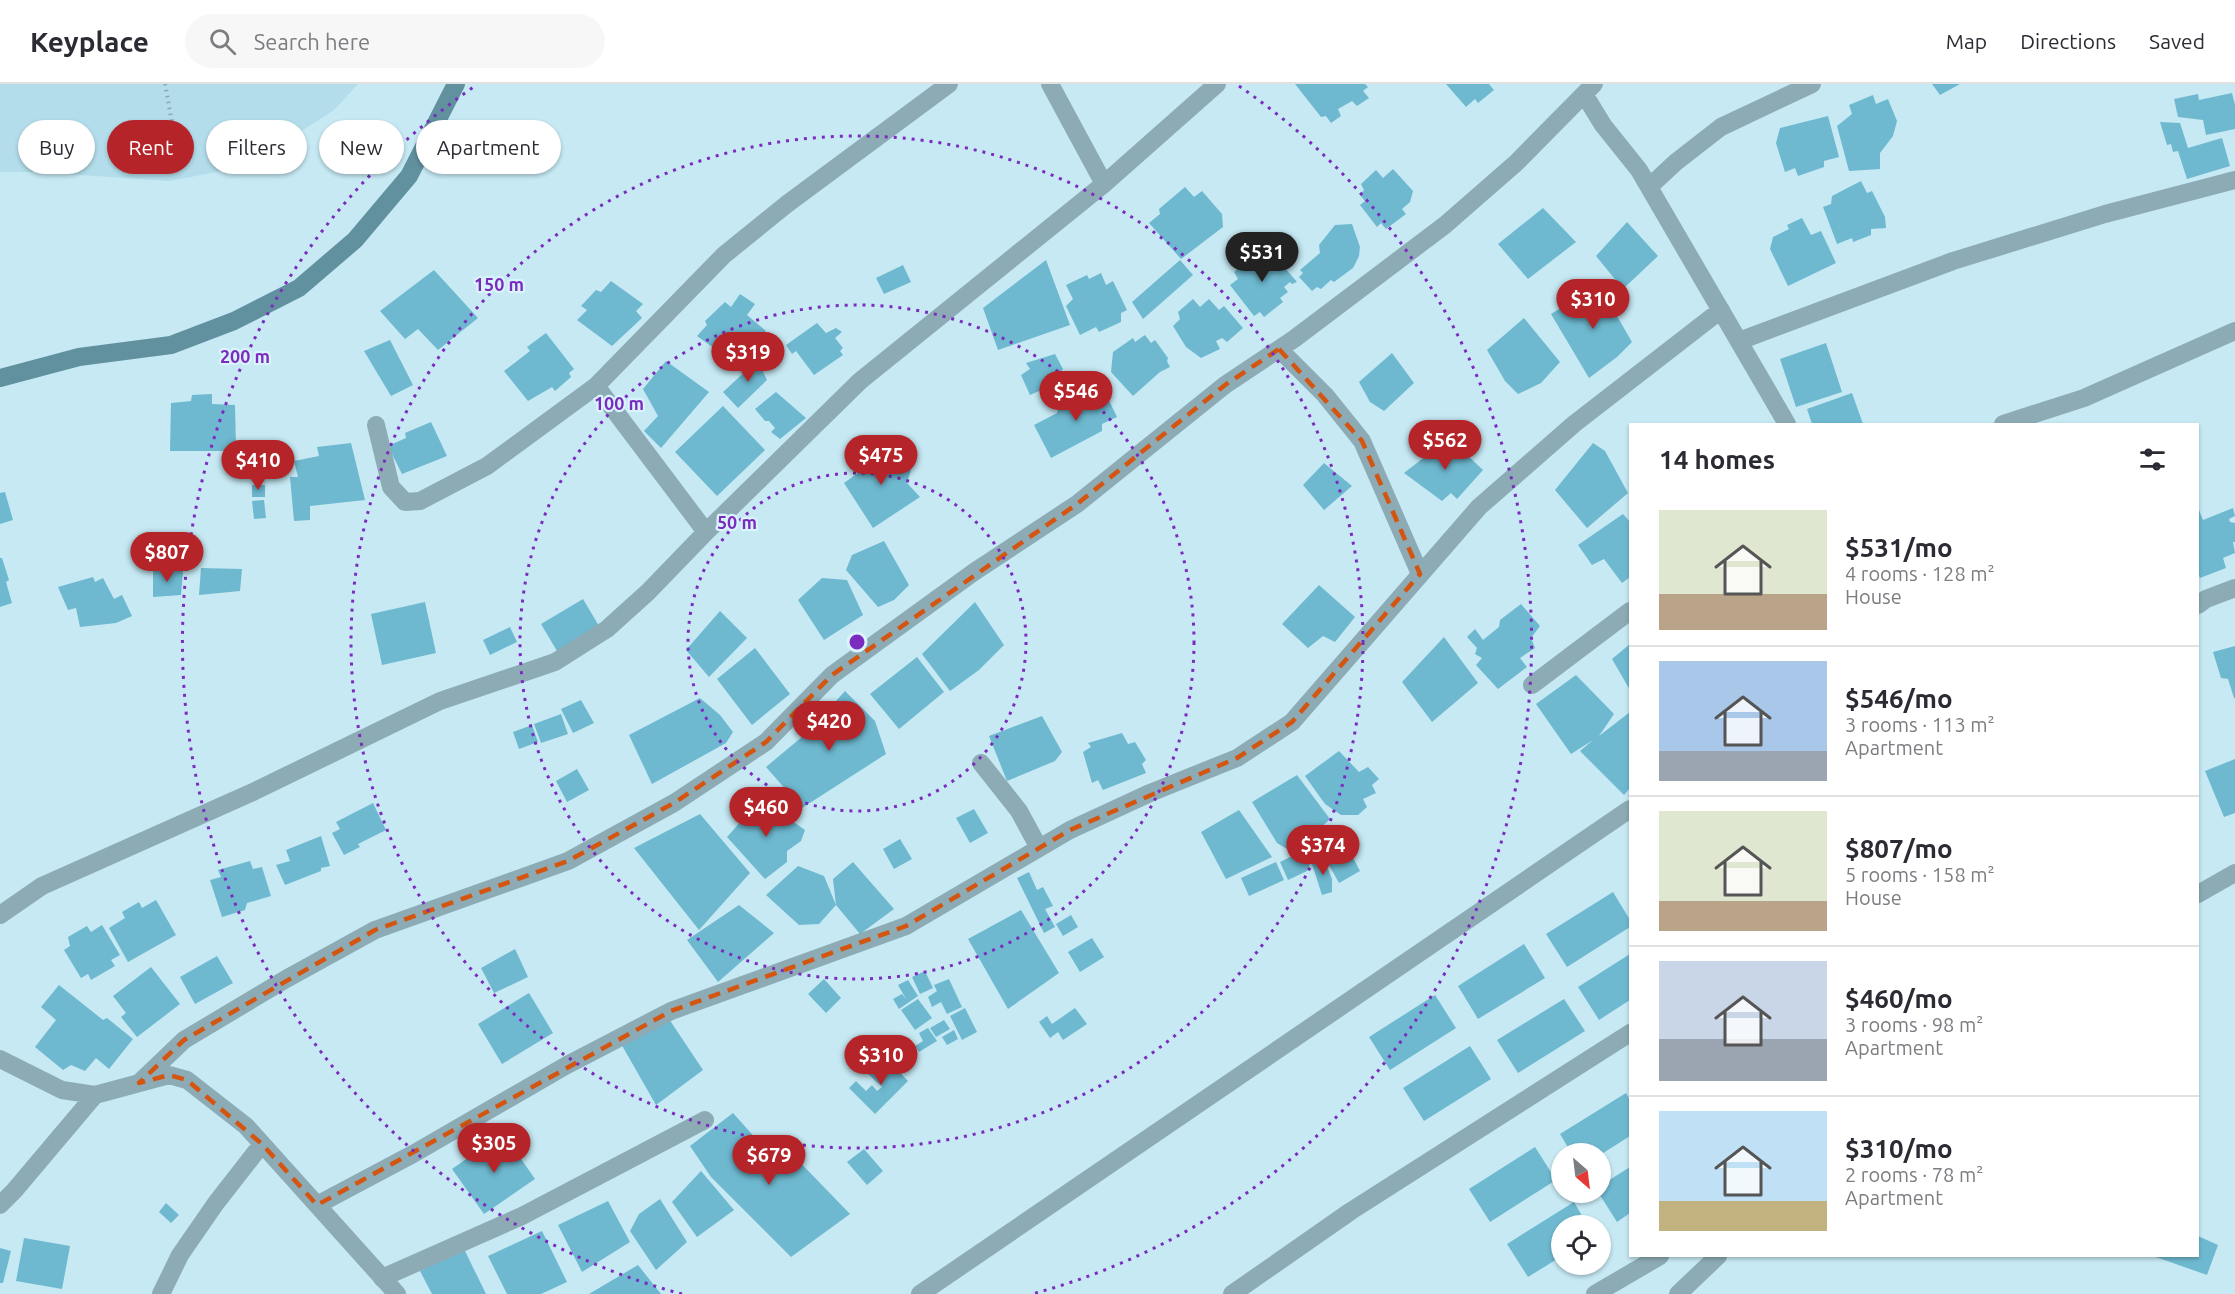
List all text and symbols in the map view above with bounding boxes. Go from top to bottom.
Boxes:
search box [185,14,605,68]
icon: search [206,25,239,58]
text: Keyplace [30,26,149,57]
text: Search here [254,29,370,54]
text: Map [1946,29,1987,53]
text: Directions [2020,29,2116,53]
text: Saved [2149,29,2205,53]
chip: Buy [18,120,95,174]
chip: Rent [107,120,194,174]
chip: Filters [206,120,307,174]
chip: New [319,120,404,174]
chip: Apartment [416,120,561,174]
pin: $531 [1226,232,1298,283]
text: $531 [1239,240,1285,263]
text: 150 m [474,274,524,294]
pin: $310 [1557,279,1629,330]
text: $310 [1570,287,1616,310]
pin: $319 [712,332,784,383]
text: $319 [725,340,771,363]
text: 200 m [220,346,270,366]
pin: $546 [1040,371,1112,422]
text: $546 [1053,379,1099,402]
text: 100 m [594,393,644,413]
pin: $562 [1409,420,1481,471]
text: $562 [1422,428,1468,451]
pin: $475 [845,435,917,486]
pin: $410 [222,440,294,491]
text: $475 [858,443,904,466]
icon: filters [2136,443,2169,476]
text: 14 homes [1659,445,1775,474]
text: $410 [235,448,281,471]
text: 50 m [717,512,757,532]
pin: $807 [131,532,203,583]
text: $531/mo [1845,533,1953,562]
icon: home [1707,534,1779,606]
text: $807 [144,540,190,563]
text: 4 rooms · 128 m² [1845,562,1995,585]
text: House [1845,585,1902,608]
centre of rings [847,632,867,652]
text: $546/mo [1845,684,1953,713]
icon: home [1707,685,1779,757]
pin: $420 [793,701,865,752]
text: $420 [806,709,852,732]
text: 3 rooms · 113 m² [1845,713,1995,736]
text: Apartment [1845,736,1943,759]
pin: $460 [730,787,802,838]
text: $460 [743,795,789,818]
pin: $374 [1287,825,1359,876]
text: $374 [1300,833,1346,856]
text: $807/mo [1845,834,1953,863]
icon: home [1707,835,1779,907]
text: 5 rooms · 158 m² [1845,863,1995,886]
text: House [1845,886,1902,909]
text: $460/mo [1845,984,1953,1013]
icon: home [1707,985,1779,1057]
text: 3 rooms · 98 m² [1845,1013,1983,1036]
pin: $310 [845,1035,917,1086]
text: Apartment [1845,1036,1943,1059]
text: $310 [858,1043,904,1066]
pin: $305 [458,1123,530,1174]
text: $305 [471,1131,517,1154]
text: $310/mo [1845,1134,1953,1163]
pin: $679 [733,1135,805,1186]
icon: home [1707,1135,1779,1207]
text: $679 [746,1143,792,1166]
north arrow [1551,1143,1611,1203]
map controls [1551,1143,1611,1275]
text: 2 rooms · 78 m² [1845,1163,1983,1186]
text: Apartment [1845,1186,1943,1209]
button: locate [1551,1215,1611,1275]

